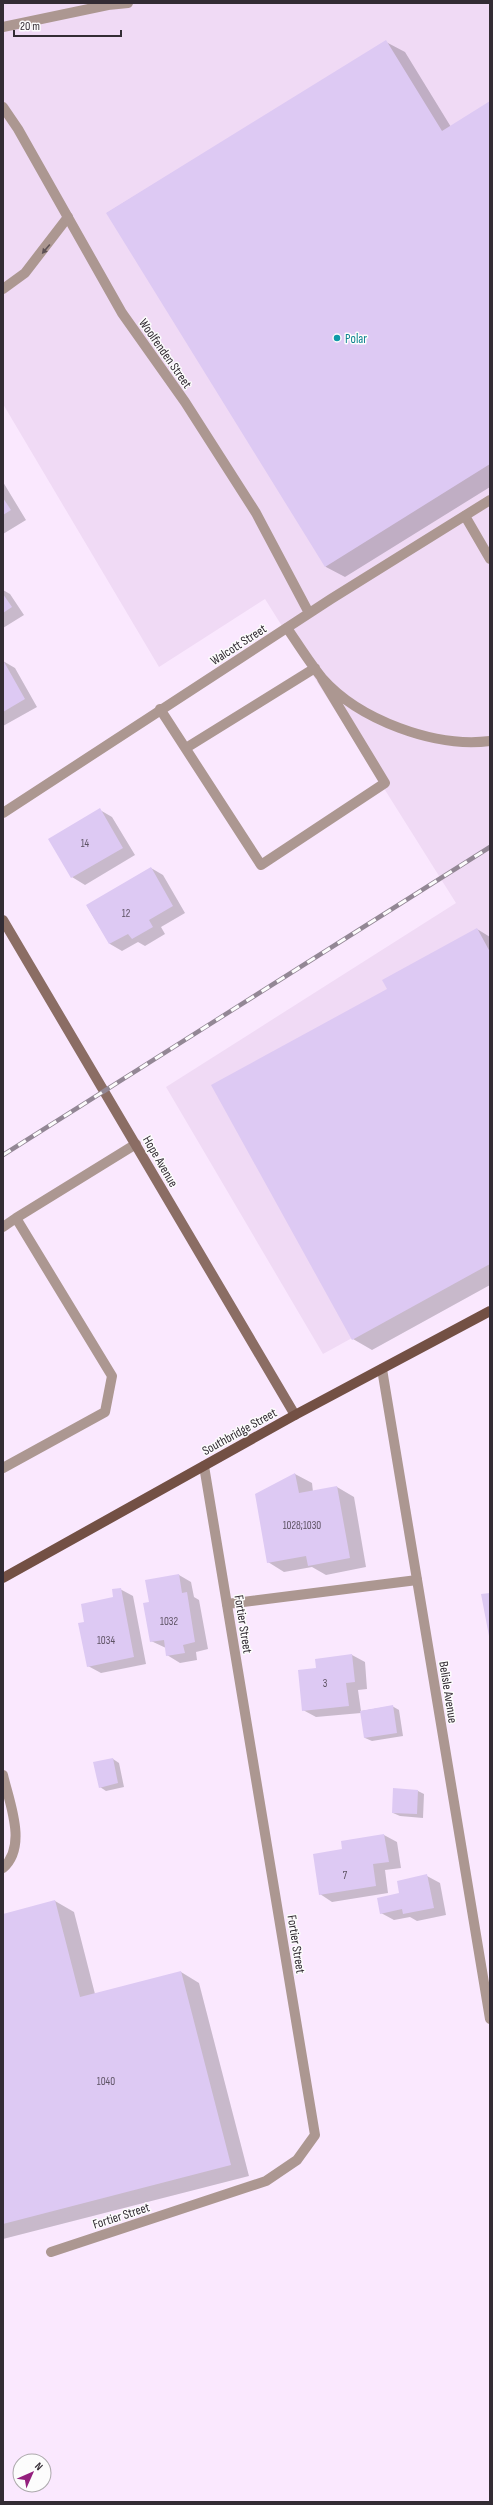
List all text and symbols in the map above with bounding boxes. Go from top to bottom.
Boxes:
scale bar [14,12,121,38]
text: 20 m [20,19,40,34]
one-way arrow [41,243,50,254]
street label: Woolfenden Street [135,316,195,392]
place label: Polar [345,331,367,347]
marker: Polar [332,333,342,343]
street label: Walcott Street [208,621,270,669]
house number: 14 [81,837,90,850]
house number: 12 [122,907,131,920]
street label: Hope Avenue [139,1133,181,1190]
street label: Southbridge Street [199,1405,280,1459]
house number: 1028;1030 [283,1519,321,1532]
street label: Fortier Street [231,1594,256,1655]
house number: 1032 [160,1615,178,1628]
house number: 1034 [97,1634,115,1647]
street label: Belisle Avenue [435,1660,461,1724]
house number: 3 [323,1677,328,1690]
house number: 7 [343,1869,348,1882]
street label: Fortier Street [284,1914,309,1975]
house number: 1040 [97,2075,115,2088]
street label: Fortier Street [91,2199,152,2233]
north arrow [12,2453,52,2493]
text: N [32,2460,45,2473]

